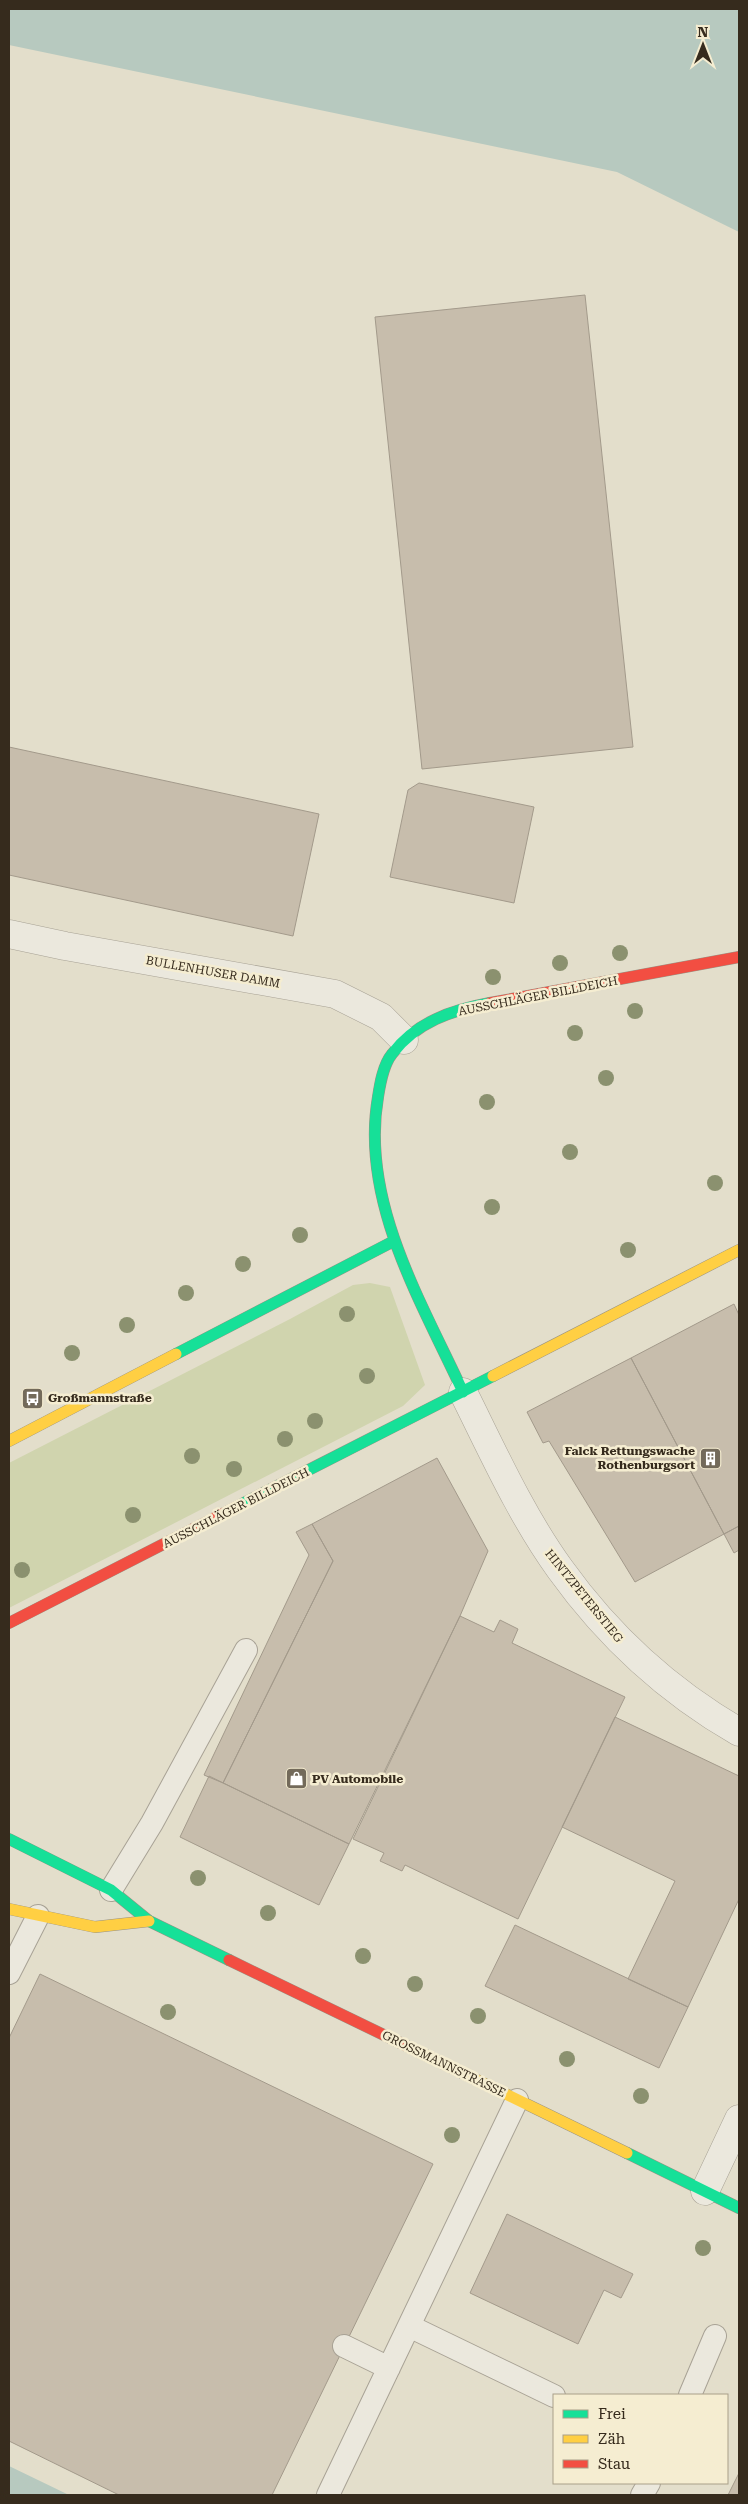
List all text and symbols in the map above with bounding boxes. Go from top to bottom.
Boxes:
north arrow [678,20,728,70]
text: N [698,24,709,40]
street label: BULLENHUSER DAMM [145,953,281,991]
street label: AUSSCHLÄGER BILLDEICH [457,974,619,1018]
bus stop icon: Großmannstraße [20,1386,44,1410]
place label: Großmannstraße [48,1391,152,1405]
place label: Falck Rettungswache Rothenburgsort [565,1444,695,1472]
building icon: Falck Rettungswache Rothenburgsort [699,1446,723,1470]
street label: AUSSCHLÄGER BILLDEICH [161,1465,311,1551]
street label: HINTZPETERSTIEG [542,1547,626,1646]
shop icon: PV Automobile [284,1767,308,1791]
place label: PV Automobile [312,1772,403,1786]
street label: GROSSMANNSTRASSE [380,2028,508,2100]
legend [553,2394,728,2484]
text: Frei [598,2405,626,2423]
text: Zäh [598,2430,626,2448]
text: Stau [598,2455,631,2473]

